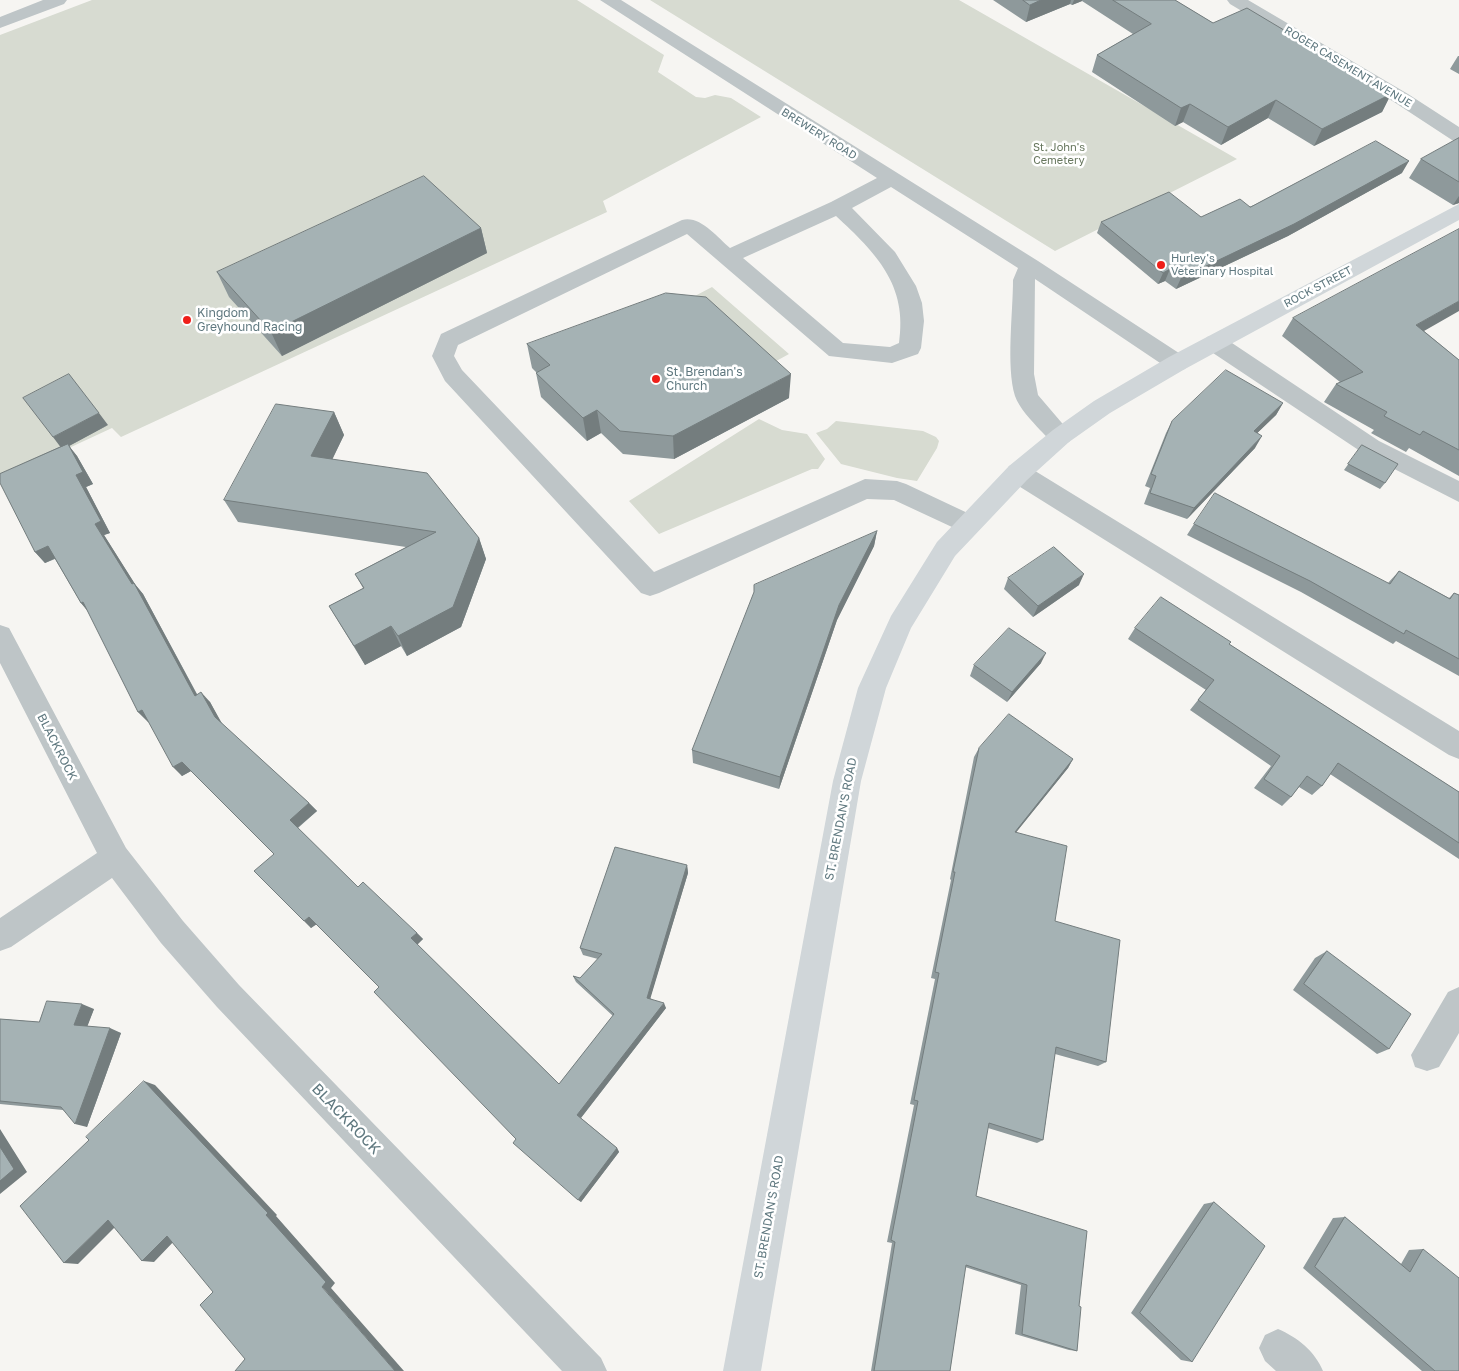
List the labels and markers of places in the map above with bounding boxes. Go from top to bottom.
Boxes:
place label: Hurley's Veterinary Hospital [1171,252,1273,278]
marker: Hurley's Veterinary Hospital [1155,259,1167,271]
place label: Kingdom Greyhound Racing [197,306,302,334]
marker: Kingdom Greyhound Racing [181,314,193,326]
place label: St. Brendan's Church [666,365,743,393]
marker: St. Brendan's Church [650,373,662,385]

